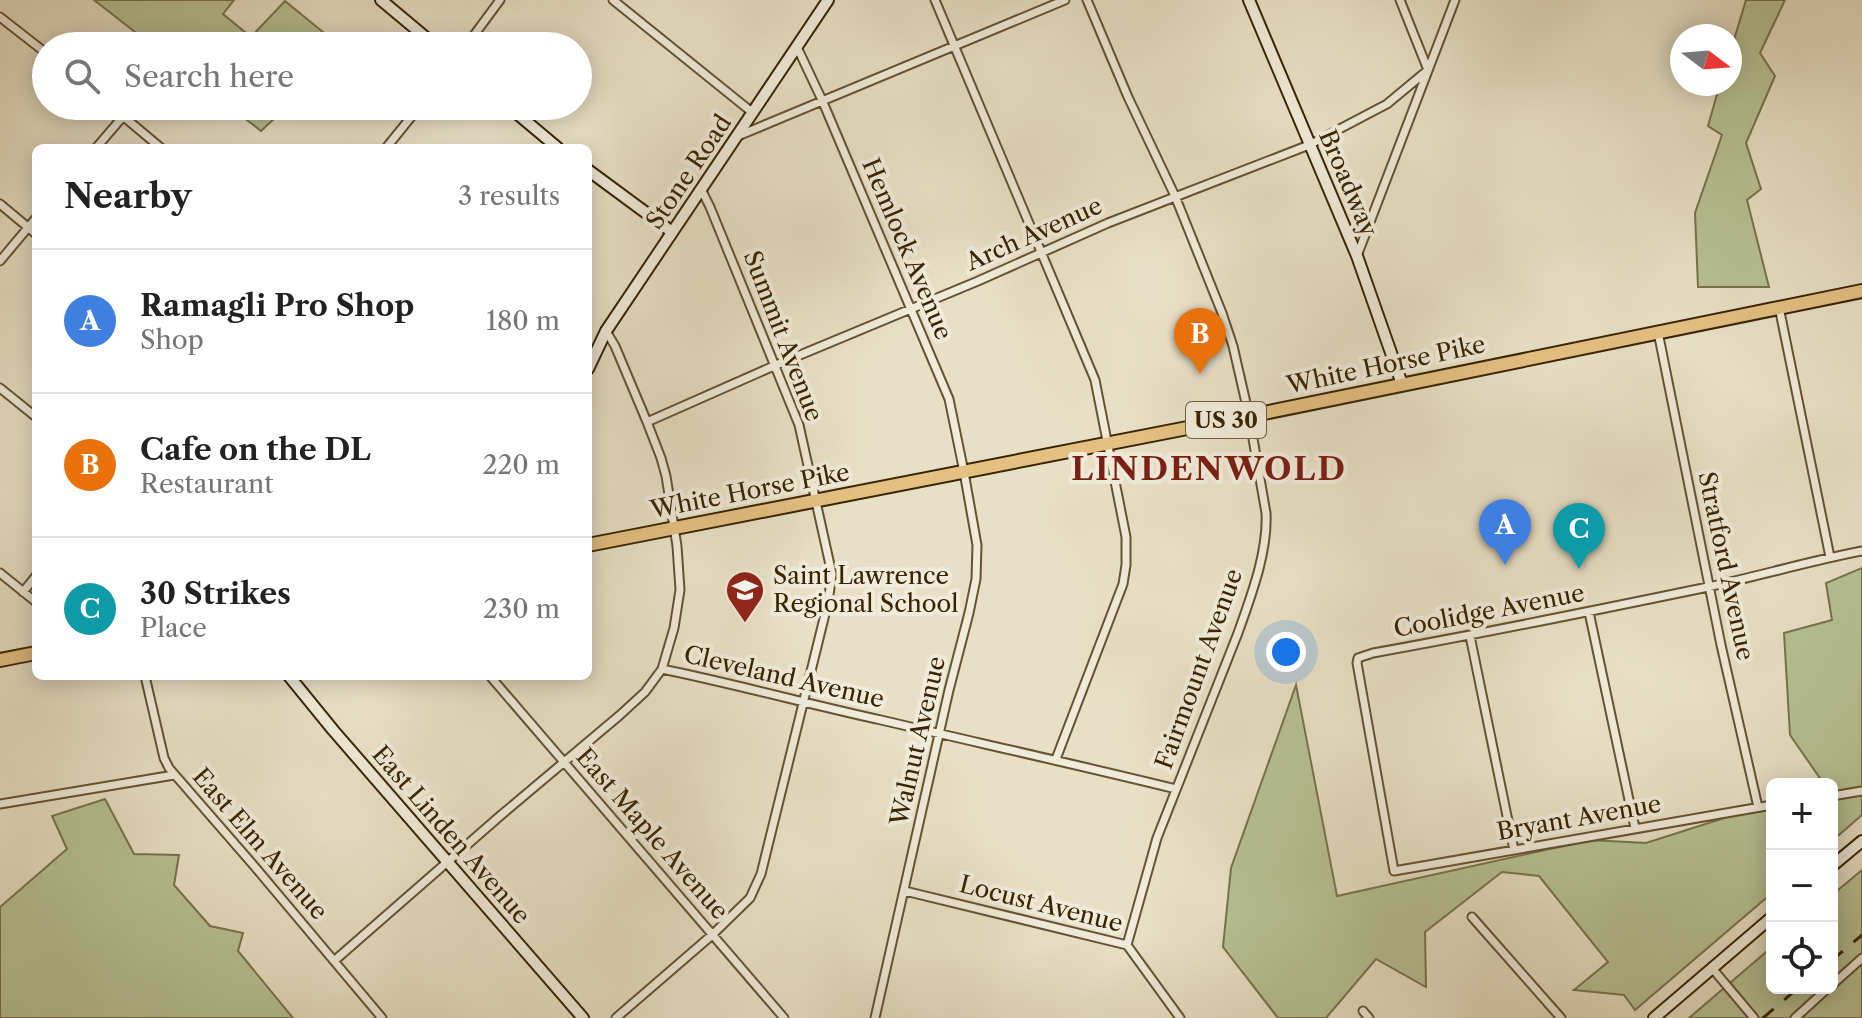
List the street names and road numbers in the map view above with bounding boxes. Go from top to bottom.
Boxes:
street label: Stone Road [640,109,738,234]
street label: Broadway [1313,125,1384,241]
street label: Hemlock Avenue [856,154,959,344]
street label: Arch Avenue [960,191,1106,277]
street label: Summit Avenue [738,246,829,425]
street label: White Horse Pike [1283,329,1488,400]
road number: US 30 [1186,402,1266,438]
street label: White Horse Pike [647,457,852,524]
street label: Stratford Avenue [1692,469,1761,663]
street label: Fairmount Avenue [1149,565,1248,773]
street label: Coolidge Avenue [1391,578,1587,643]
street label: Cleveland Avenue [681,639,887,714]
street label: Walnut Avenue [884,653,951,829]
street label: East Linden Avenue [366,740,537,930]
street label: East Maple Avenue [570,742,735,925]
street label: East Elm Avenue [187,762,334,925]
street label: Bryant Avenue [1494,789,1663,846]
street label: Locust Avenue [956,869,1126,938]

